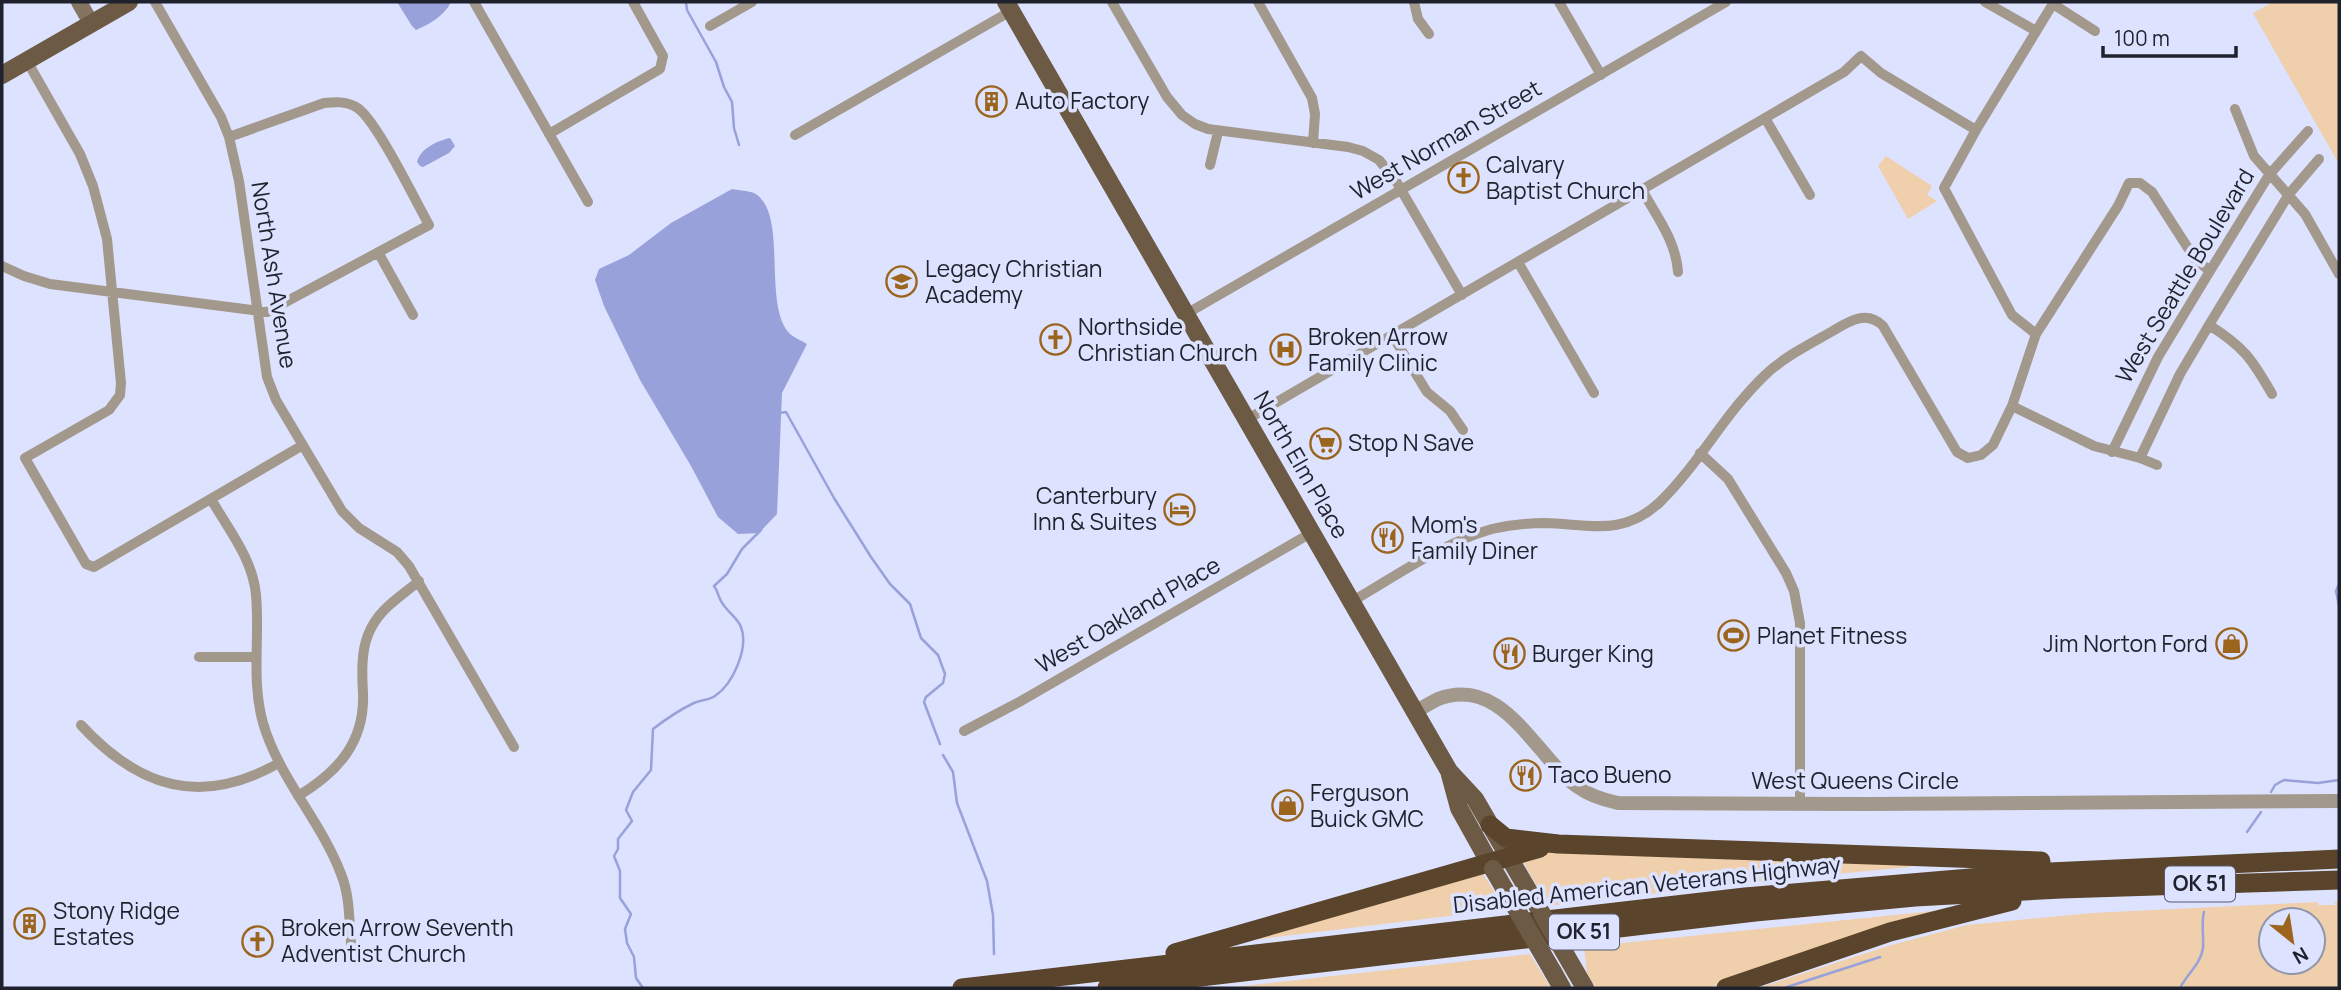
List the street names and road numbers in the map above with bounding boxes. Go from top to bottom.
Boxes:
street label: West Norman Street [1344,71,1547,207]
street label: West Seattle Boulevard [2107,162,2261,389]
street label: North Ash Avenue [244,179,306,371]
street label: North Elm Place [1247,385,1357,544]
street label: West Oakland Place [1029,548,1226,680]
street label: West Queens Circle [1751,764,1959,796]
street label: Disabled American Veterans Highway [1451,848,1842,920]
road number: OK 51 [2165,866,2235,902]
road number: OK 51 [1549,914,1619,950]

